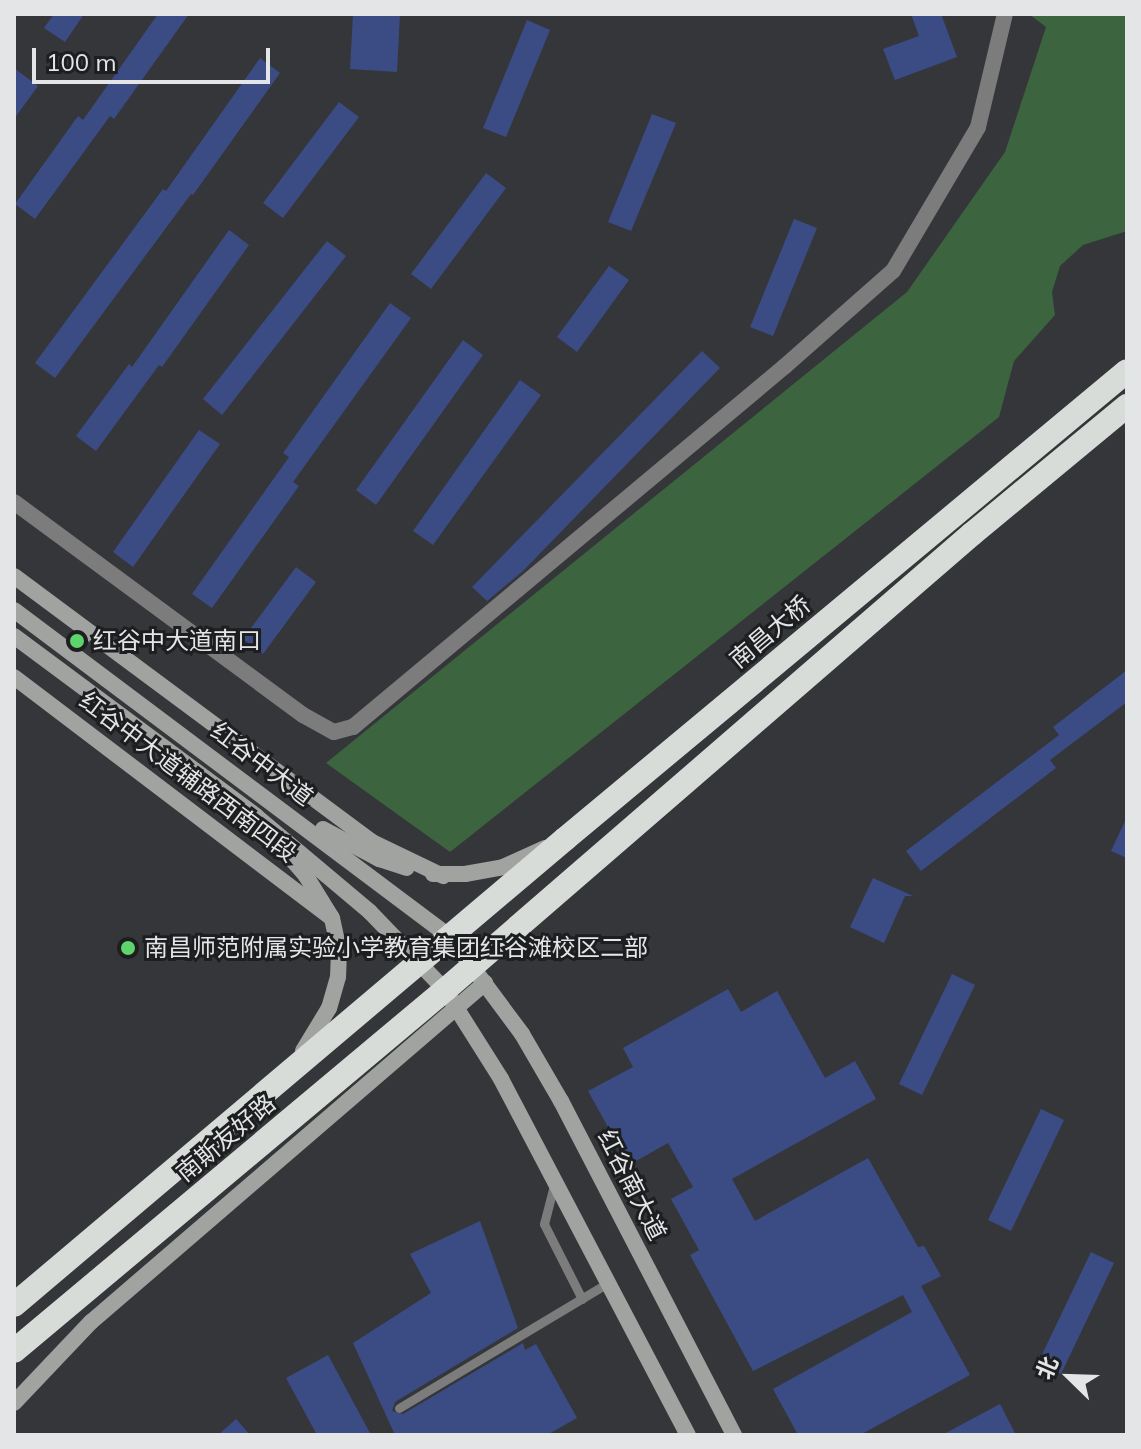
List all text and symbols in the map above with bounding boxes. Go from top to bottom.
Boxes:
scale bar [36,32,274,82]
text: 100 m [46,47,117,77]
street label: 南昌大桥 [724,590,816,674]
place label: 红谷中大道南口 [93,627,261,655]
marker: 红谷中大道南口 [68,632,86,650]
street label: 红谷中大道辅路西南四段 [74,686,302,868]
street label: 红谷中大道 [205,716,319,812]
place label: 南昌师范附属实验小学教育集团红谷滩校区二部 [144,934,648,962]
marker: 南昌师范附属实验小学教育集团红谷滩校区二部 [119,939,137,957]
street label: 南斯友好路 [171,1088,281,1188]
street label: 红谷南大道 [592,1125,672,1245]
north arrow [1029,1337,1109,1417]
text: 北 [1030,1352,1064,1383]

